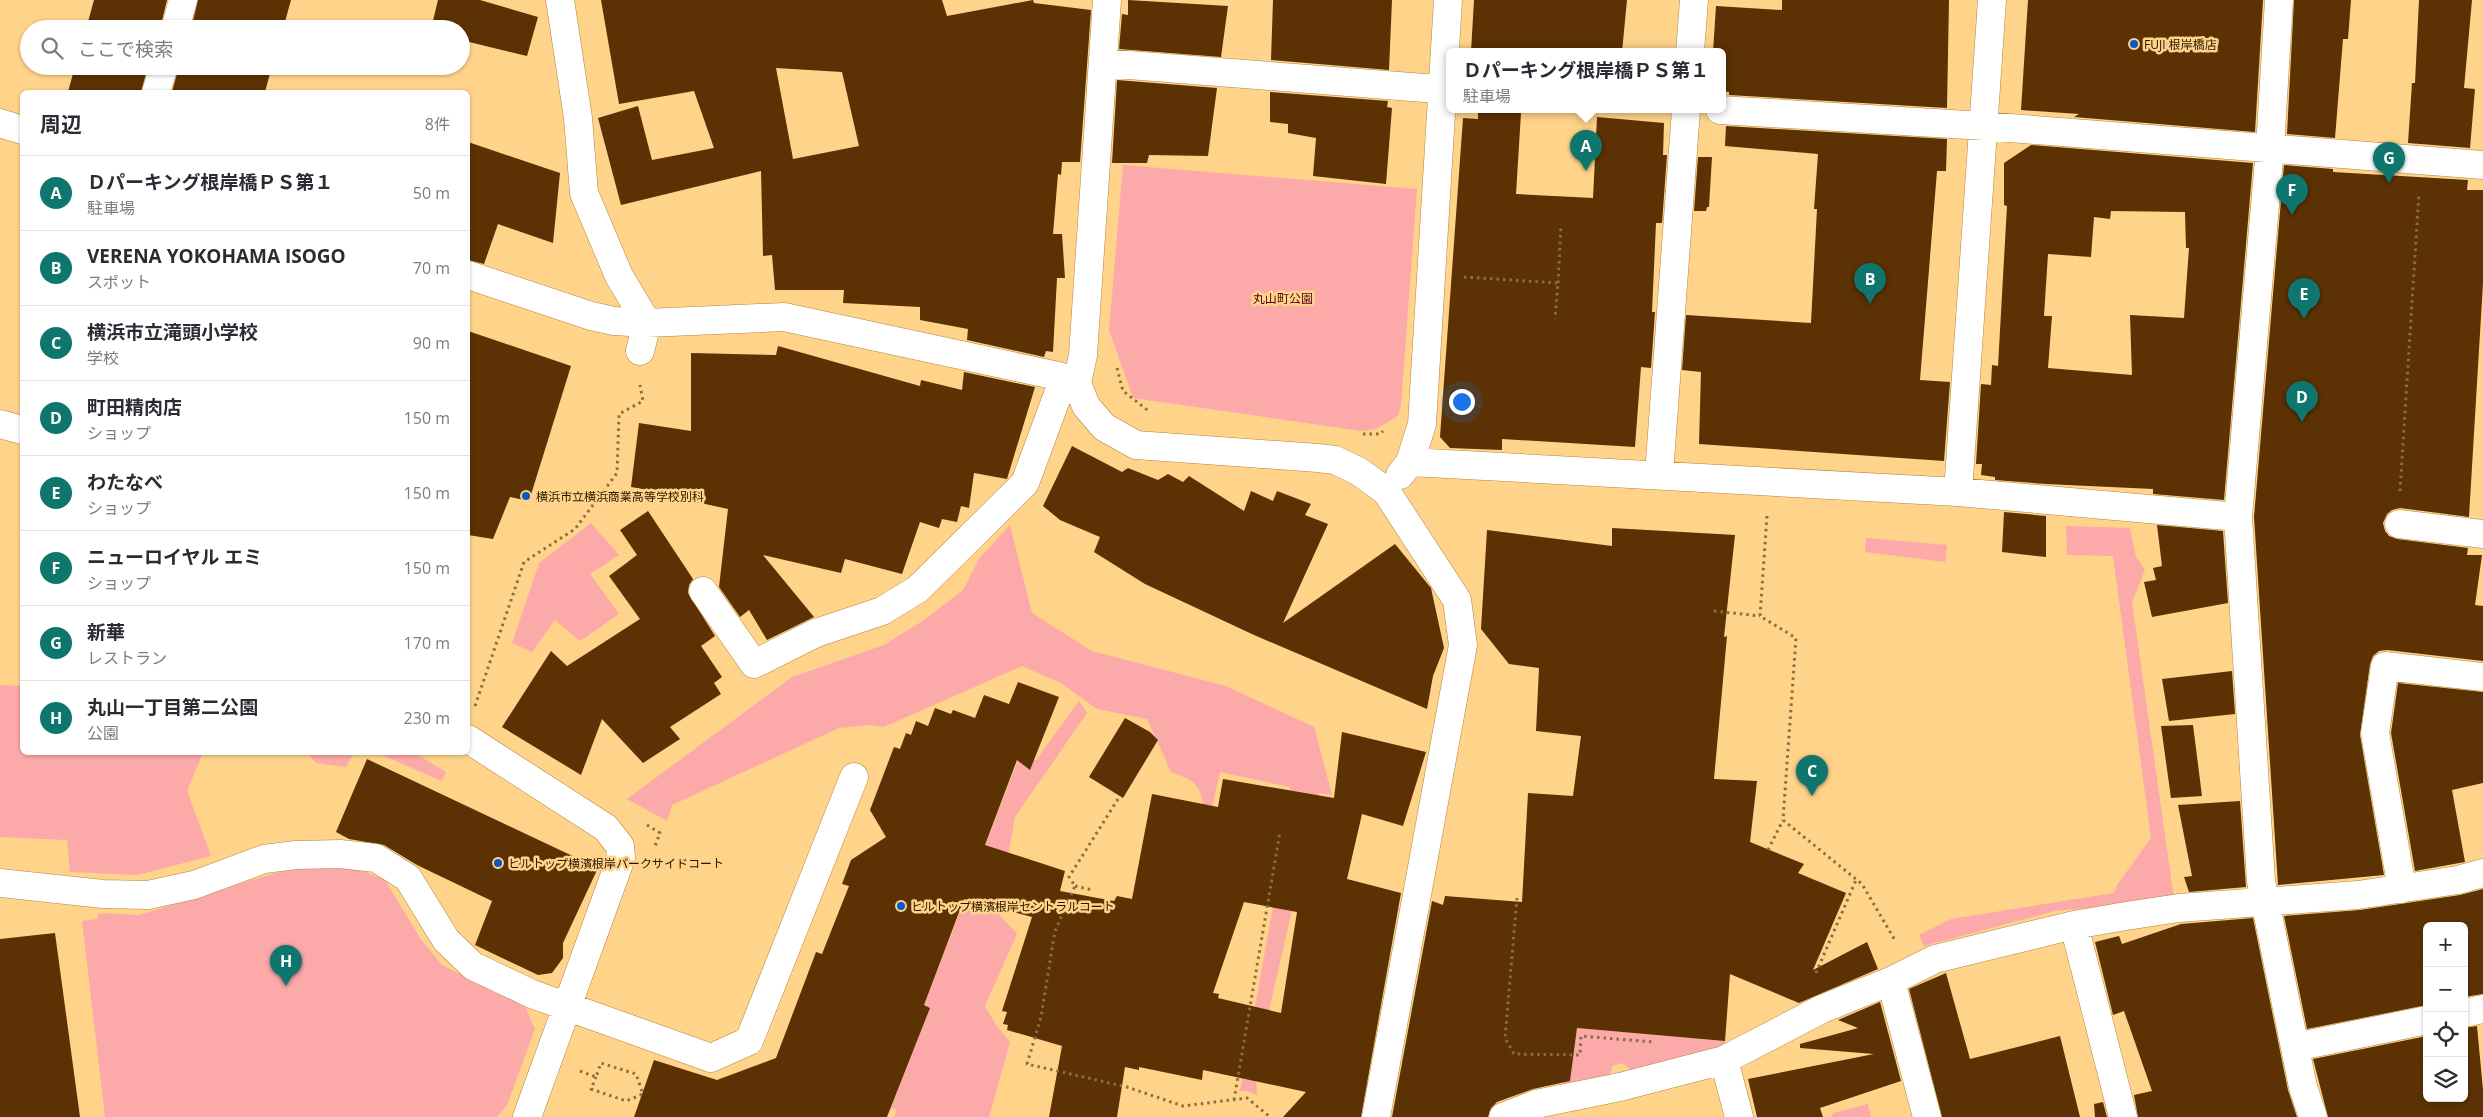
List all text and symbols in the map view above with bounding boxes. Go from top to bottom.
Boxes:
search box [20,20,470,75]
icon: search [38,34,66,62]
text: ここで検索 [78,36,173,62]
place label: FUJI 根岸橋店 [2144,36,2217,53]
marker: FUJI 根岸橋店 [2128,38,2140,50]
popup [1446,48,1726,113]
text: Ｄパーキング根岸橋ＰＳ第１ [1463,57,1709,83]
text: 駐車場 [1463,85,1511,107]
text: 周辺 [40,110,82,138]
text: 8件 [425,113,450,135]
pin: A [1570,130,1602,171]
pin: G [2373,142,2405,183]
text: Ｄパーキング根岸橋ＰＳ第１ [87,169,333,195]
pin: F [2276,174,2308,215]
text: A [50,182,62,204]
text: 50 m [413,182,450,204]
text: 駐車場 [87,197,135,219]
text: VERENA YOKOHAMA ISOGO [87,243,346,269]
text: B [51,257,61,279]
text: 70 m [413,257,450,279]
pin: B [1854,263,1886,304]
text: スポット [87,271,151,293]
pin: E [2288,278,2320,319]
park label: 丸山町公園 [1253,290,1313,307]
text: 横浜市立滝頭小学校 [87,319,258,345]
text: C [51,332,61,354]
text: 90 m [413,332,450,354]
text: 学校 [87,347,119,369]
pin: D [2286,381,2318,422]
your location [1449,389,1475,415]
text: 町田精肉店 [87,394,182,420]
text: D [50,407,62,429]
text: 150 m [404,407,450,429]
text: ショップ [87,422,151,444]
text: わたなべ [87,469,163,495]
text: E [52,482,60,504]
text: 150 m [404,482,450,504]
place label: 横浜市立横浜商業高等学校別科 [536,488,704,505]
marker: 横浜市立横浜商業高等学校別科 [520,490,532,502]
text: ショップ [87,497,151,519]
text: ニューロイヤル エミ [87,544,262,570]
text: F [52,557,60,579]
text: 150 m [404,557,450,579]
text: ショップ [87,572,151,594]
text: 新華 [87,619,125,645]
text: G [50,632,62,654]
text: 170 m [404,632,450,654]
text: レストラン [87,647,167,669]
text: 丸山一丁目第二公園 [87,694,258,720]
text: H [50,707,62,729]
text: 230 m [404,707,450,729]
text: 公園 [87,722,119,744]
pin: C [1796,755,1828,796]
place label: ヒルトップ横濱根岸パークサイドコート [508,855,724,872]
marker: ヒルトップ横濱根岸パークサイドコート [492,857,504,869]
place label: ヒルトップ横濱根岸セントラルコート [911,898,1115,915]
marker: ヒルトップ横濱根岸セントラルコート [895,900,907,912]
map controls [2423,922,2468,1102]
button: + [2423,922,2468,967]
pin: H [270,945,302,986]
button: − [2423,967,2468,1012]
button: locate [2423,1012,2468,1057]
button: layers [2423,1057,2468,1102]

